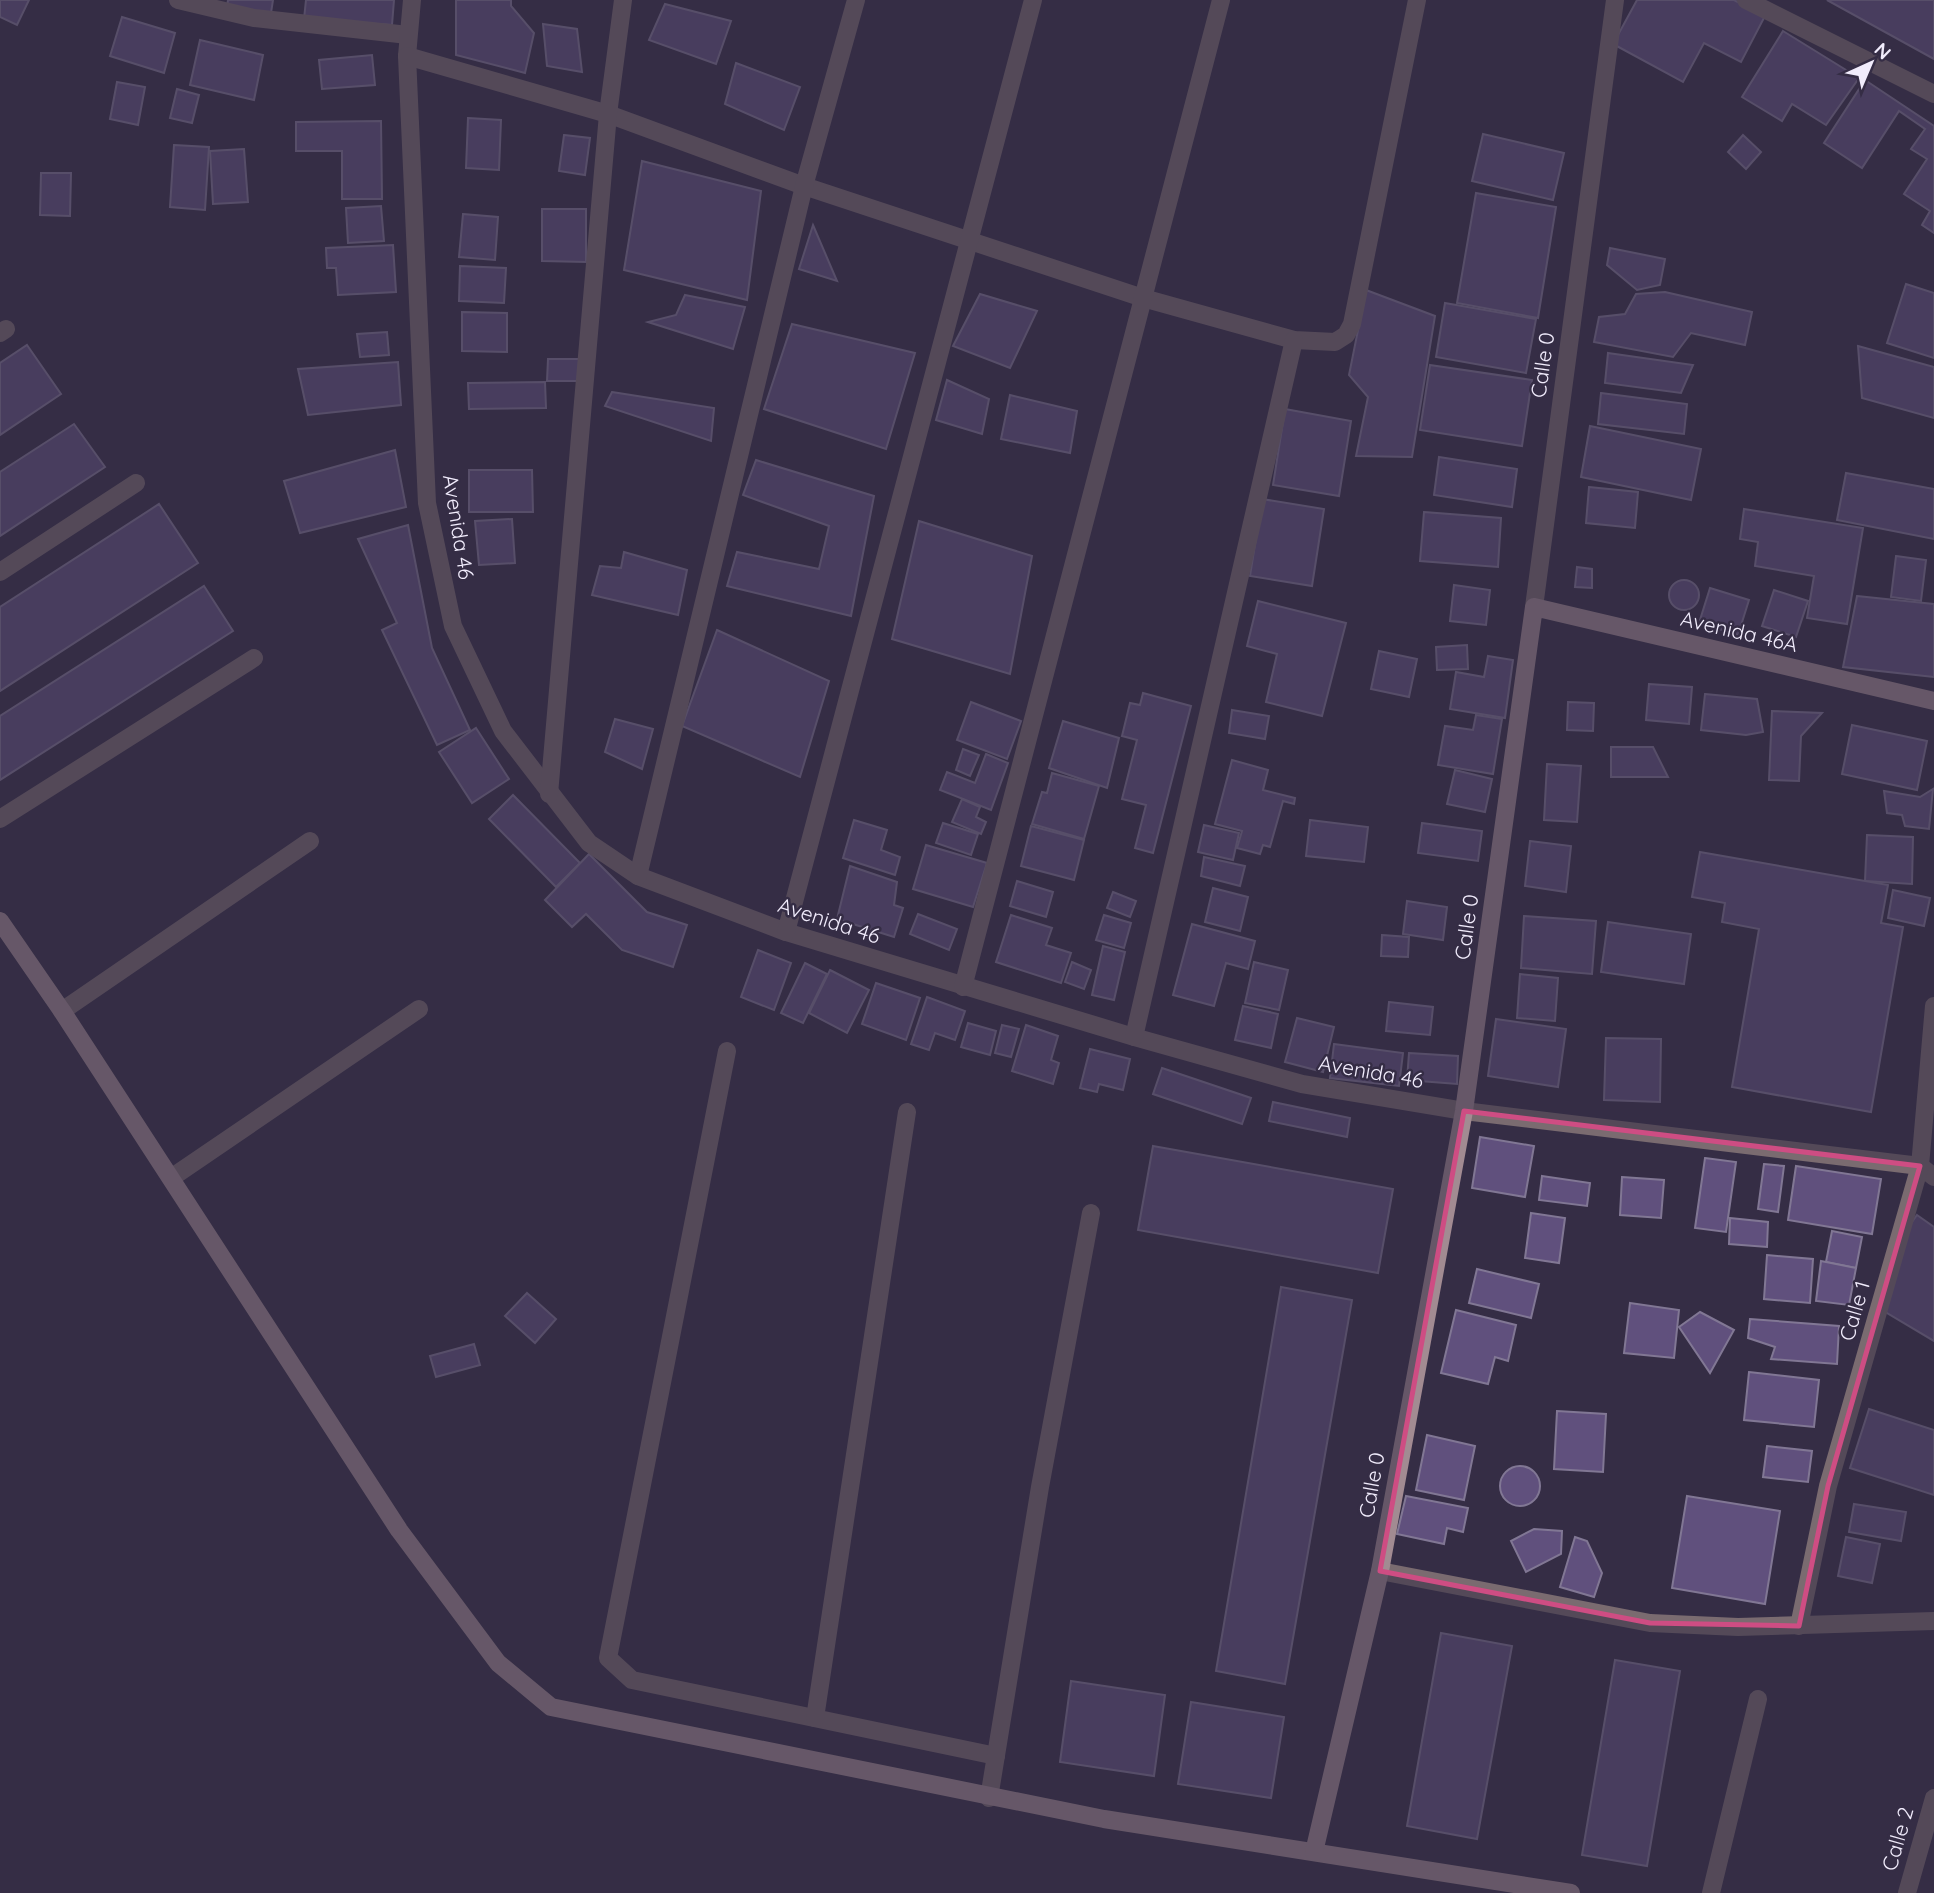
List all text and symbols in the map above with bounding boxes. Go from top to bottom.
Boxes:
north arrow [1836,28,1906,98]
text: N [1869,37,1896,64]
street label: Calle 0 [1525,330,1559,399]
street label: Avenida 46 [438,472,480,581]
street label: Avenida 46A [1678,605,1800,657]
street label: Avenida 46 [775,891,884,949]
street label: Calle 0 [1449,892,1483,961]
street label: Avenida 46 [1317,1049,1426,1093]
street label: Calle 1 [1833,1278,1875,1344]
street label: Calle 0 [1352,1450,1390,1520]
street label: Calle 2 [1876,1804,1919,1874]

